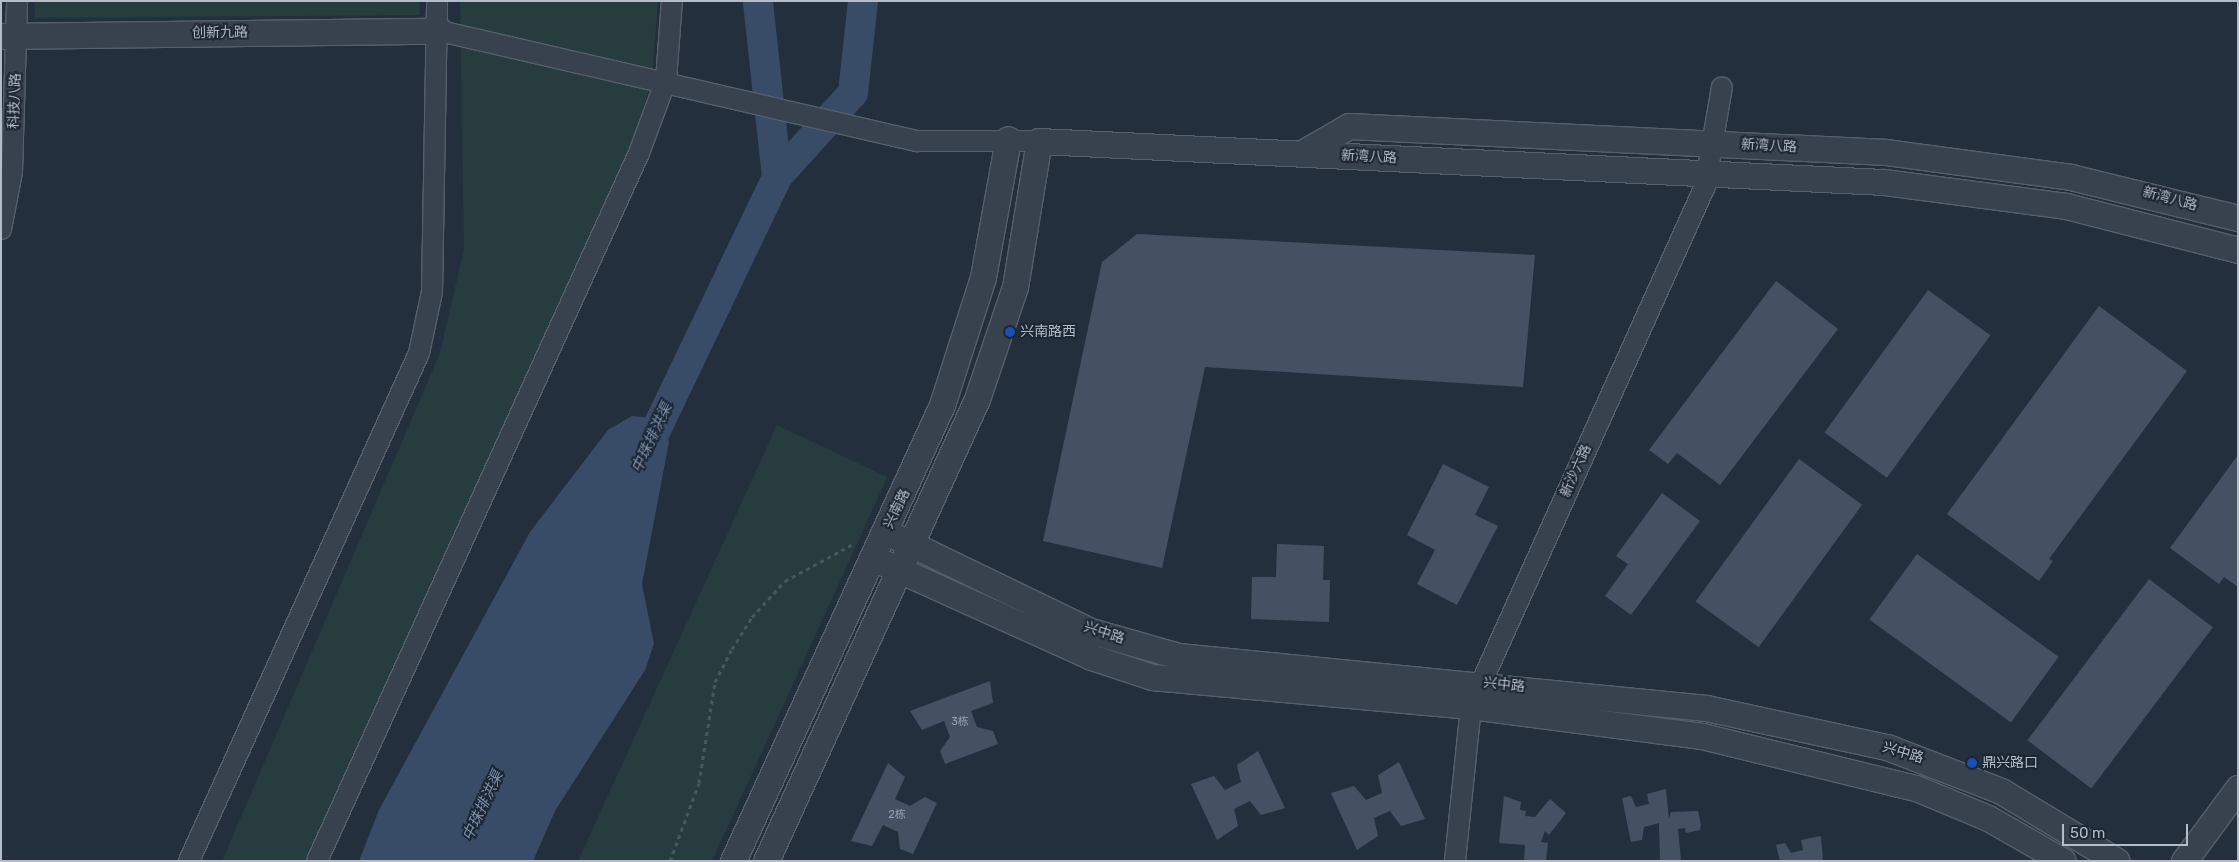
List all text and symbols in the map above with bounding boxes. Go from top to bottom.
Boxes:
street label: 创新九路 [192,24,248,42]
street label: 科技八路 [6,73,24,129]
street label: 新湾八路 [1741,136,1797,156]
street label: 新湾八路 [1341,147,1397,167]
street label: 新湾八路 [2141,184,2199,214]
place label: 兴南路西 [1020,324,1076,340]
marker: 兴南路西 [1004,326,1016,338]
water label: 中珠排洪渠 [628,400,676,476]
street label: 新沙六路 [1557,442,1595,500]
street label: 兴南路 [880,486,914,532]
street label: 兴中路 [1081,619,1127,647]
street label: 兴中路 [1482,674,1526,696]
house number: 3栋 [951,715,969,729]
street label: 兴中路 [1880,739,1926,767]
place label: 鼎兴路口 [1982,755,2038,771]
marker: 鼎兴路口 [1966,757,1978,769]
water label: 中珠排洪渠 [459,768,507,844]
house number: 2栋 [888,808,906,822]
scale bar [2064,814,2190,846]
text: 50 m [2070,824,2105,842]

